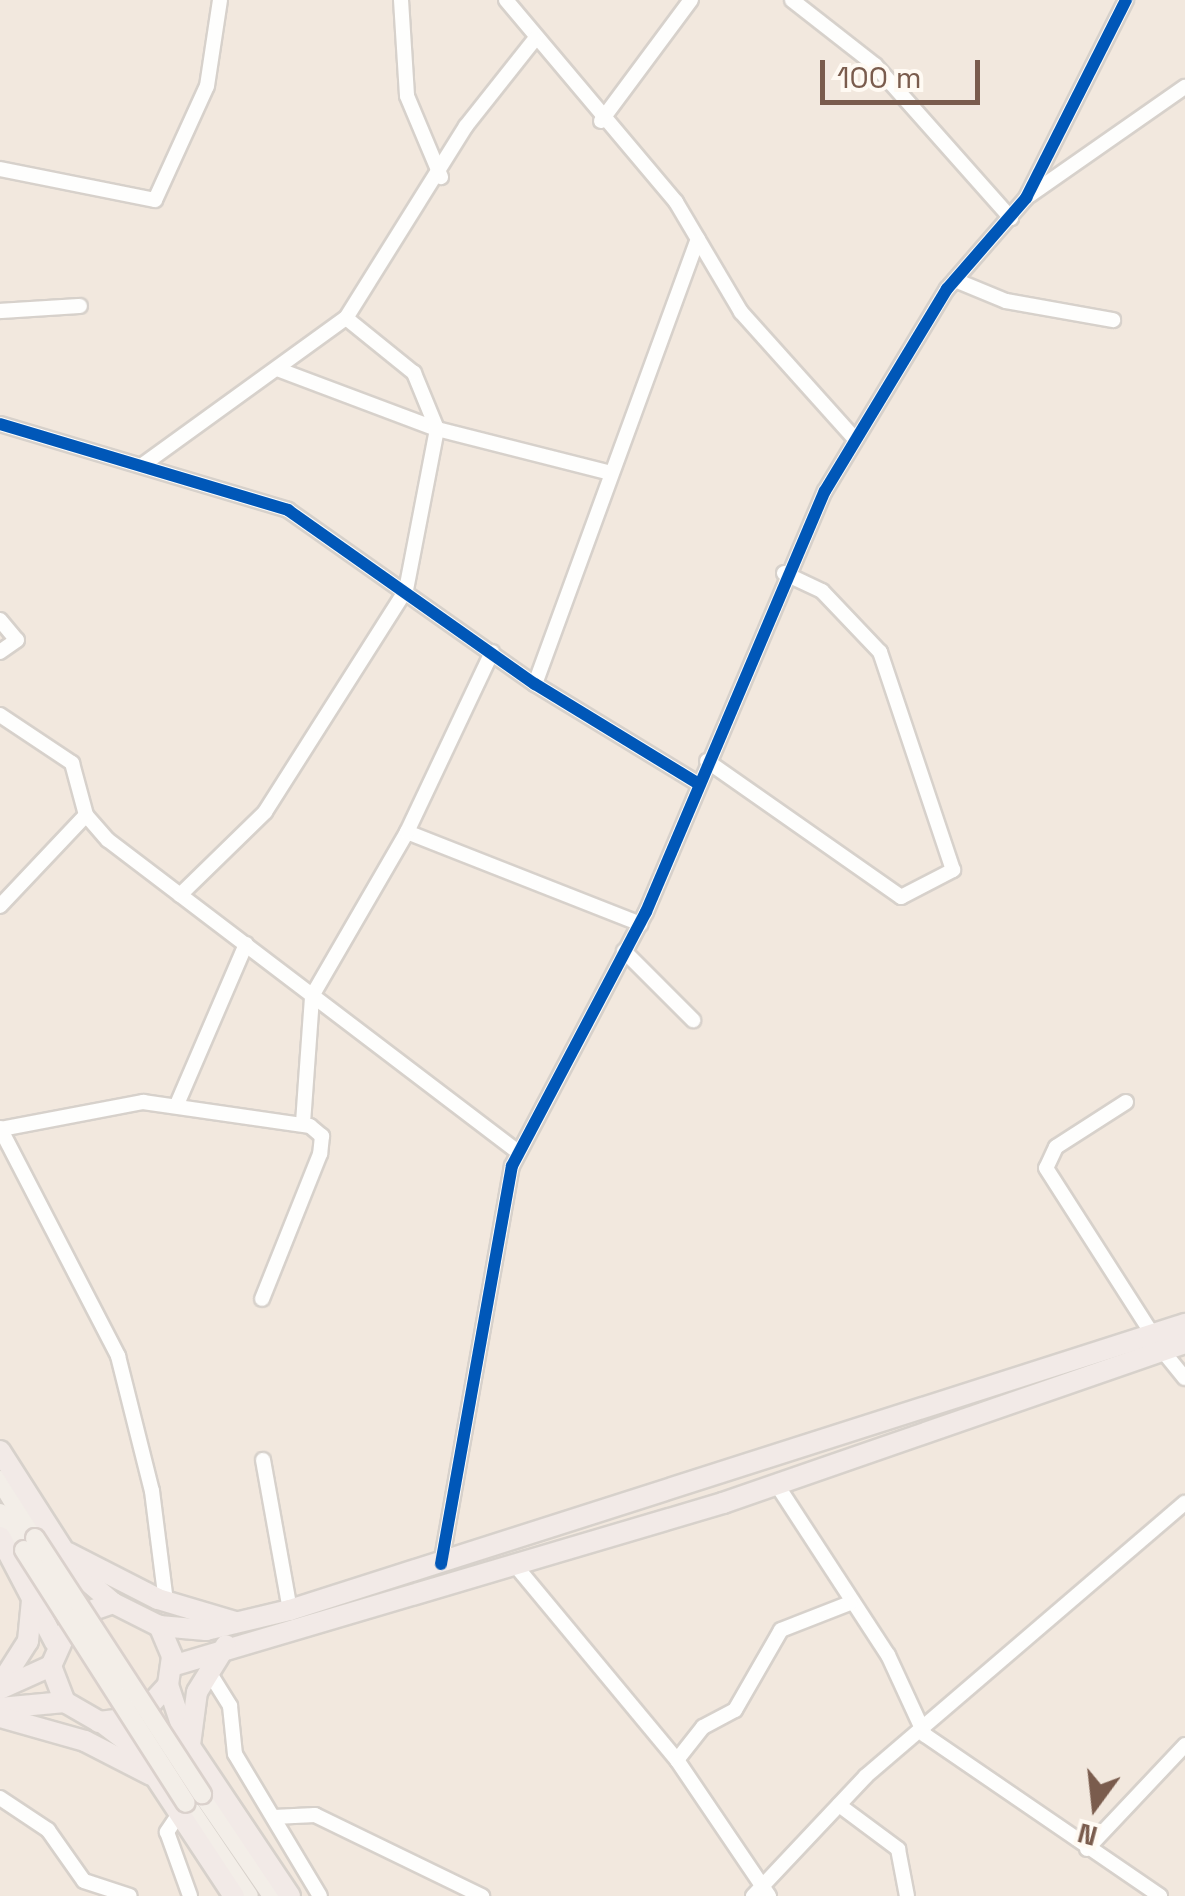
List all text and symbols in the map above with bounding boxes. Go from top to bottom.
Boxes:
scale bar [825,40,985,102]
text: 100 m [837,58,922,97]
north arrow [1045,1756,1145,1856]
text: N [1074,1815,1101,1855]

